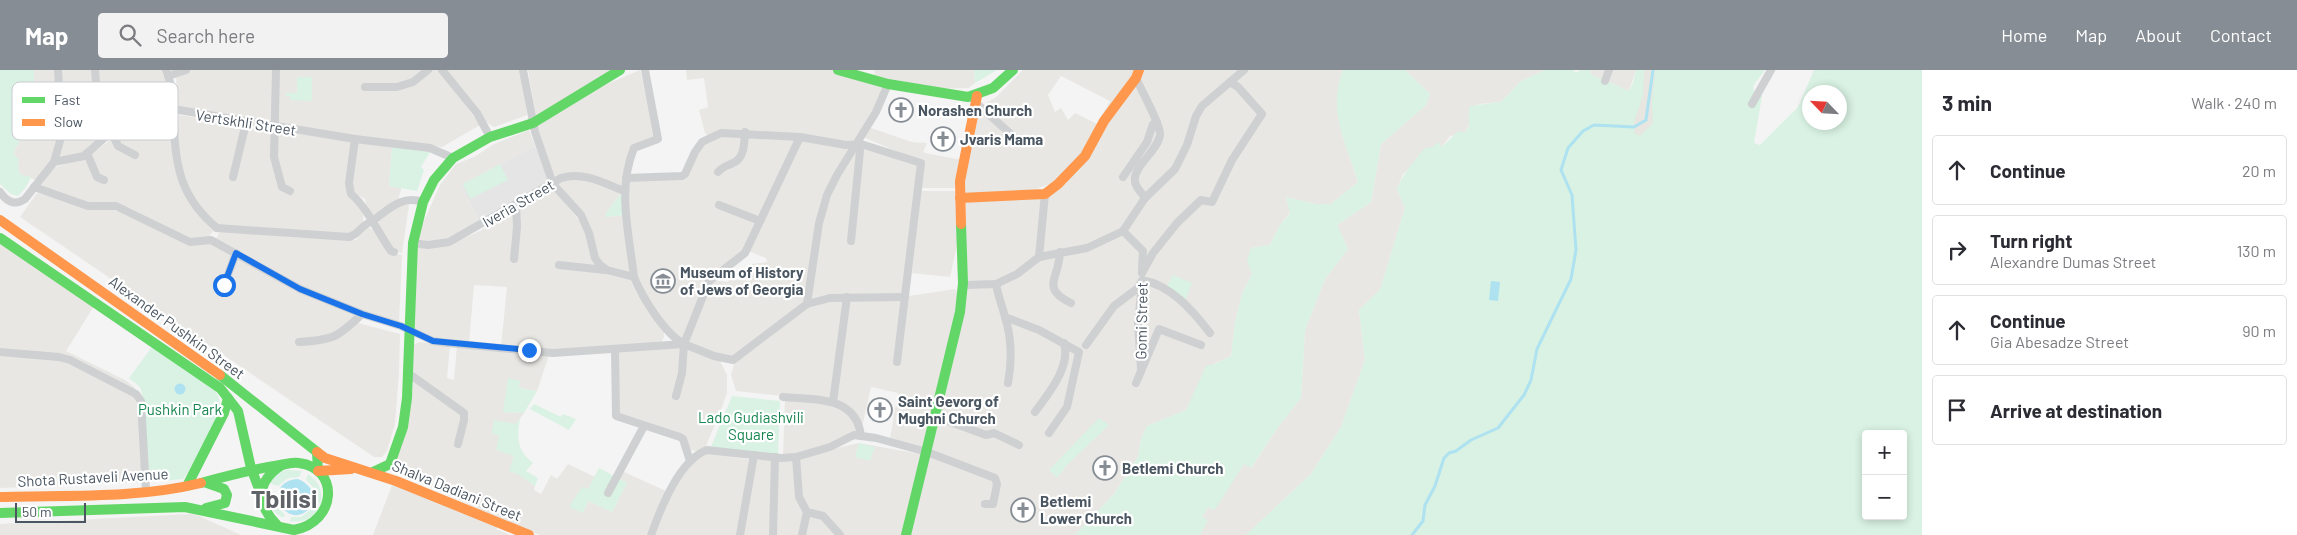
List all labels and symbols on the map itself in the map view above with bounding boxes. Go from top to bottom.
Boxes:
legend [12,82,178,140]
north arrow [1802,85,1847,130]
text: Fast [54,91,80,108]
church icon: Norashen Church [888,97,914,123]
place label: Norashen Church [918,101,1032,119]
street label: Vertskhli Street [195,105,297,139]
text: Slow [54,113,83,130]
church icon: Jvaris Mama [930,126,956,152]
place label: Jvaris Mama [960,130,1043,148]
street label: Iveria Street [479,175,557,231]
place label: Museum of History of Jews of Georgia [680,263,804,298]
museum icon: Museum of History of Jews of Georgia [650,268,676,294]
street label: Alexander Pushkin Street [106,272,248,382]
route start [213,274,236,297]
street label: Gomi Street [1131,282,1151,360]
route end [518,339,541,362]
place label: Saint Gevorg of Mughni Church [898,392,999,427]
church icon: Saint Gevorg of Mughni Church [867,397,893,423]
park label: Pushkin Park [138,400,223,418]
park label: Lado Gudiashvili Square [698,408,804,443]
church icon: Betlemi Church [1092,455,1118,481]
street label: Shalva Dadiani Street [390,456,524,524]
place label: Betlemi Church [1122,459,1224,477]
street label: Shota Rustaveli Avenue [17,464,169,490]
district label: Tbilisi [251,483,317,513]
place label: Betlemi Lower Church [1040,492,1132,527]
church icon: Betlemi Lower Church [1010,497,1036,523]
scale bar [15,500,86,523]

